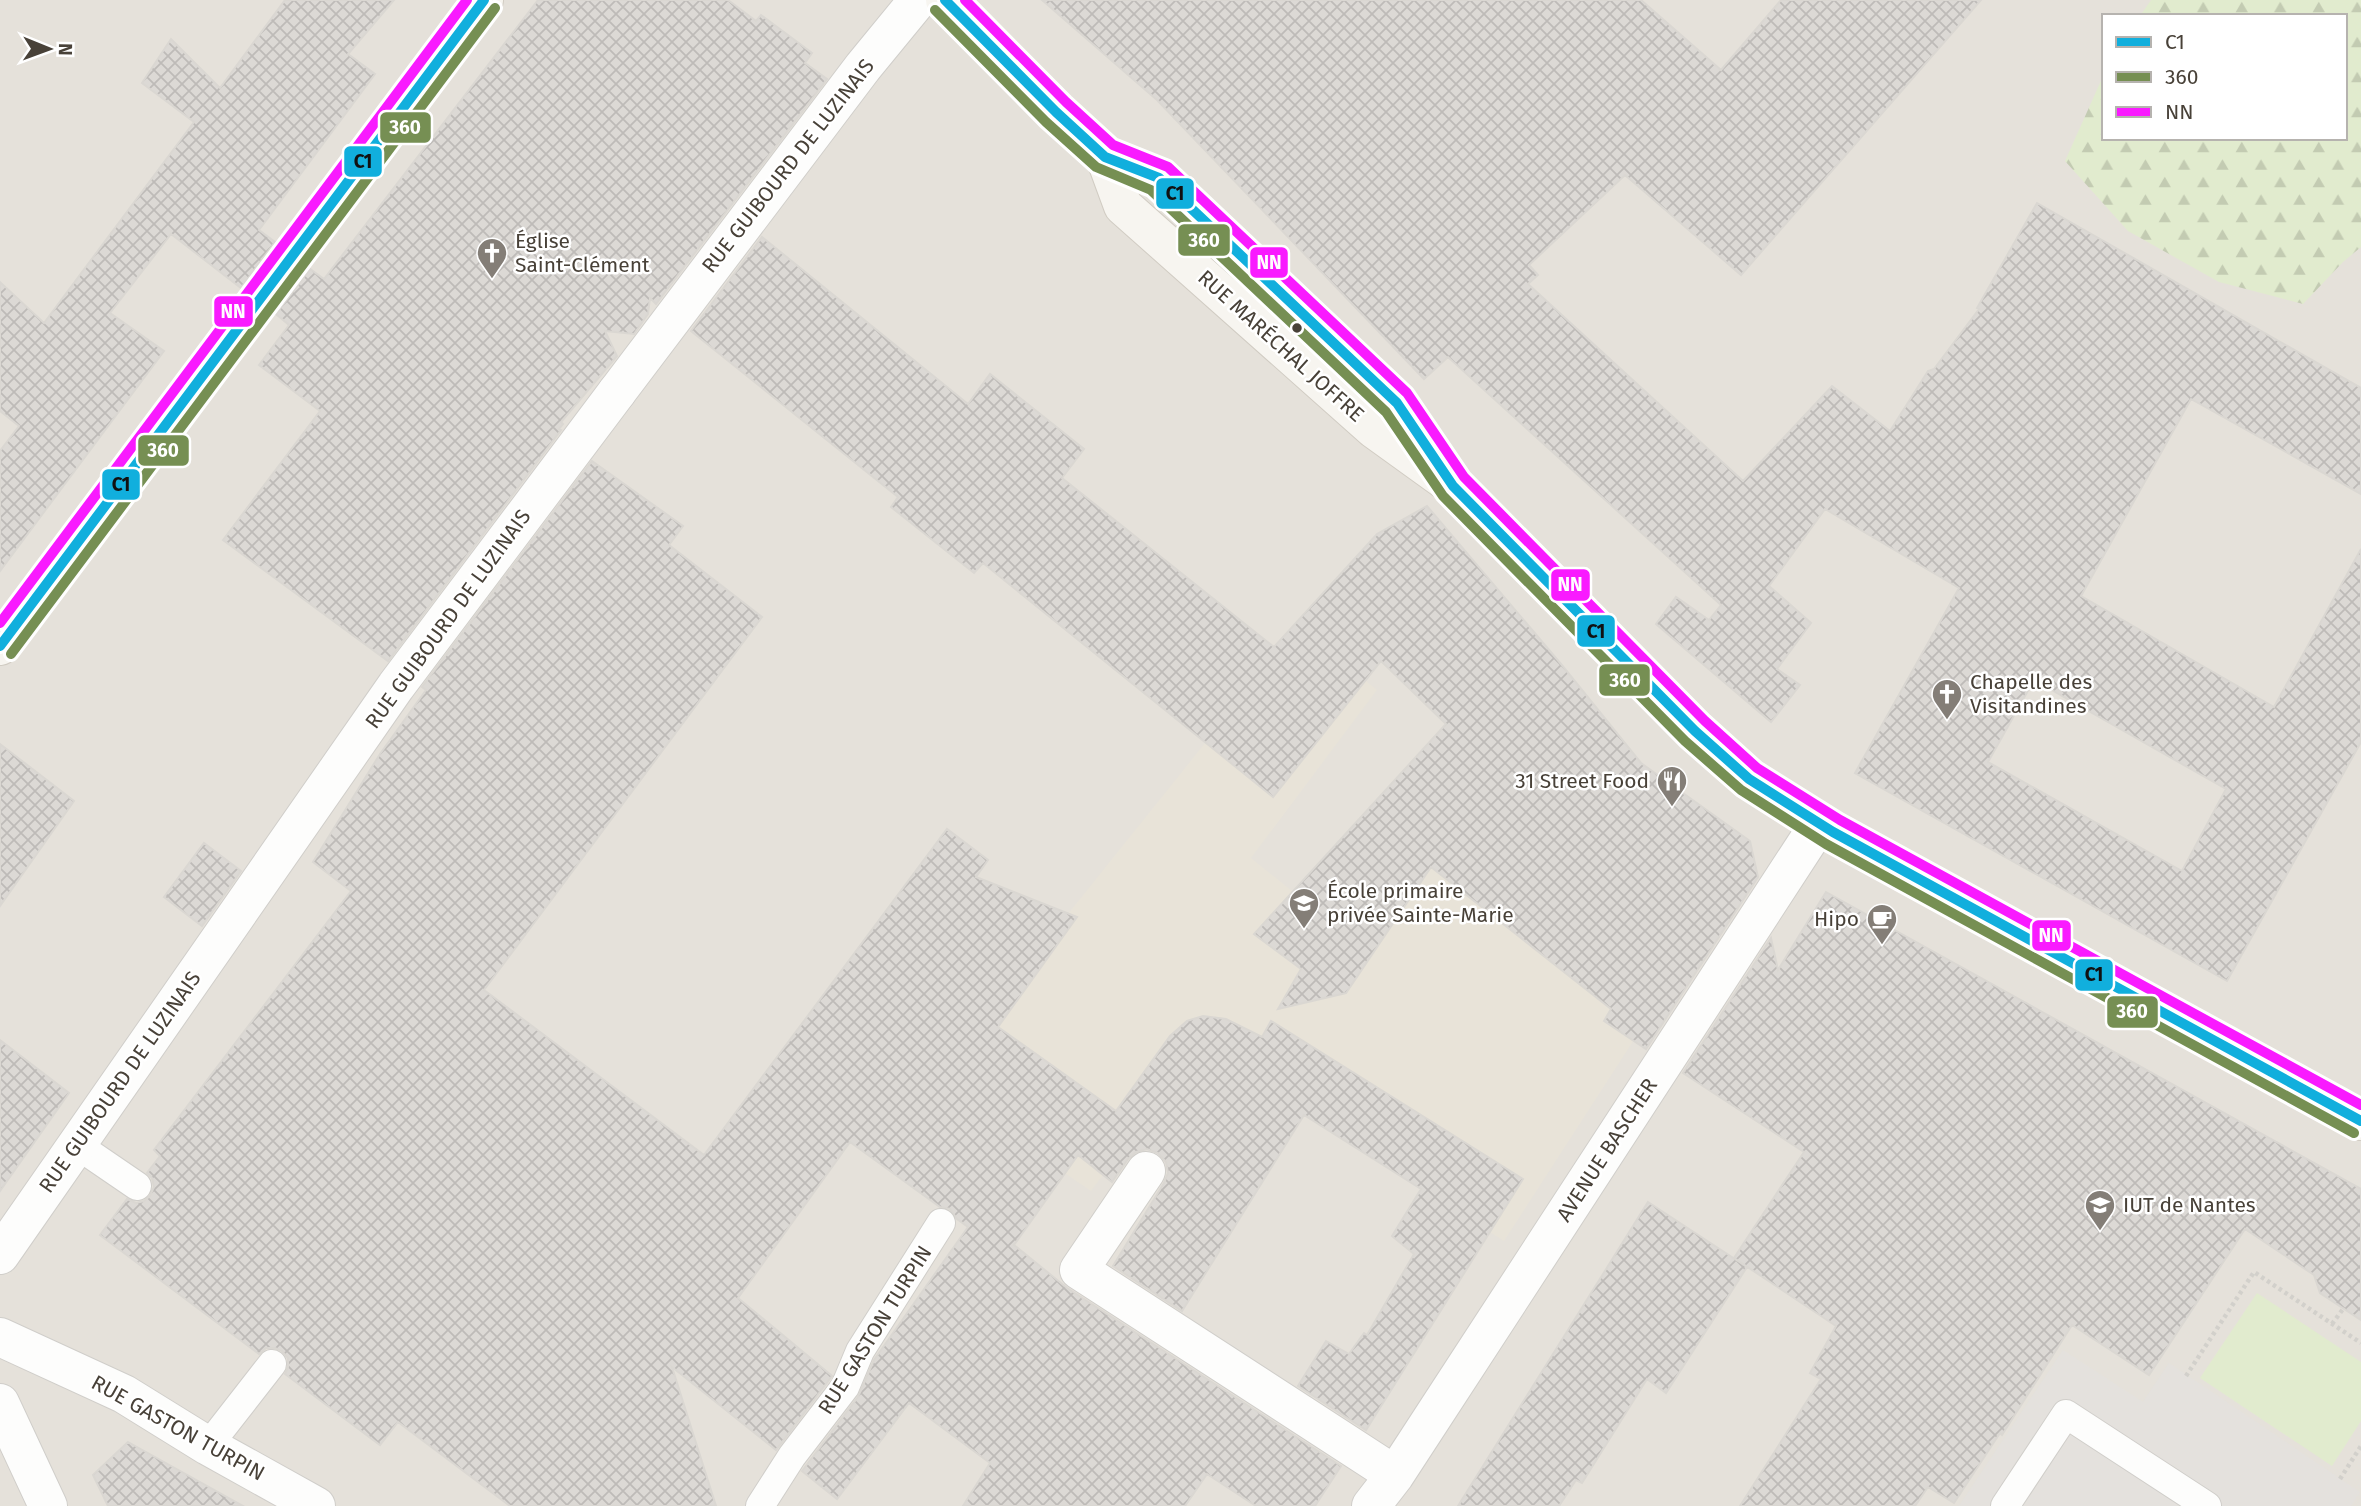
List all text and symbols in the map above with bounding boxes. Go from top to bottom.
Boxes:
north arrow [14,14,84,84]
legend [2102,14,2347,140]
text: C1 [2165,29,2185,55]
text: N [54,43,77,56]
street label: RUE GUIBOURD DE LUZINAIS [696,54,880,278]
text: 360 [2165,64,2198,90]
text: NN [2165,99,2194,125]
line badge: 360 [379,111,432,144]
text: 360 [388,116,421,139]
line badge: C1 [343,145,383,178]
text: C1 [354,150,372,173]
line badge: C1 [1155,177,1195,210]
text: C1 [1166,182,1184,205]
line badge: 360 [1177,223,1231,257]
place label: Église Saint-Clément [515,228,650,278]
text: 360 [1187,229,1220,252]
church icon: Église Saint-Clément [475,236,509,280]
line badge: NN [1249,246,1289,279]
text: NN [1256,251,1282,274]
street label: RUE MARÉCHAL JOFFRE [1192,264,1370,428]
line badge: NN [213,295,254,328]
text: NN [220,300,246,323]
unlabelled marker [1290,321,1304,335]
line badge: 360 [137,434,190,467]
text: 360 [146,439,179,462]
line badge: C1 [101,468,141,501]
text: C1 [112,473,130,496]
street label: RUE GUIBOURD DE LUZINAIS [360,504,536,734]
line badge: NN [1550,568,1591,602]
text: NN [1557,573,1583,596]
line badge: C1 [1576,614,1616,648]
text: C1 [1587,620,1605,643]
line badge: 360 [1598,663,1651,697]
text: 360 [1608,669,1641,692]
place label: Chapelle des Visitandines [1970,669,2092,719]
church icon: Chapelle des Visitandines [1930,677,1964,721]
restaurant icon: 31 Street Food [1655,764,1689,808]
place label: 31 Street Food [1515,768,1649,794]
place label: École primaire privée Sainte-Marie [1327,878,1514,928]
school or university icon: École primaire privée Sainte-Marie [1287,886,1321,930]
cafe icon: Hipo [1865,902,1899,946]
place label: Hipo [1814,906,1859,932]
line badge: NN [2031,919,2072,952]
text: NN [2038,924,2064,947]
line badge: C1 [2074,958,2114,992]
text: C1 [2085,963,2103,986]
street label: RUE GUIBOURD DE LUZINAIS [33,966,207,1198]
line badge: 360 [2106,995,2159,1029]
text: 360 [2115,1000,2148,1023]
street label: AVENUE BASCHER [1551,1073,1663,1227]
school or university icon: IUT de Nantes [2083,1188,2117,1232]
place label: IUT de Nantes [2123,1192,2256,1218]
street label: RUE GASTON TURPIN [812,1241,938,1419]
street label: RUE GASTON TURPIN [87,1370,269,1486]

